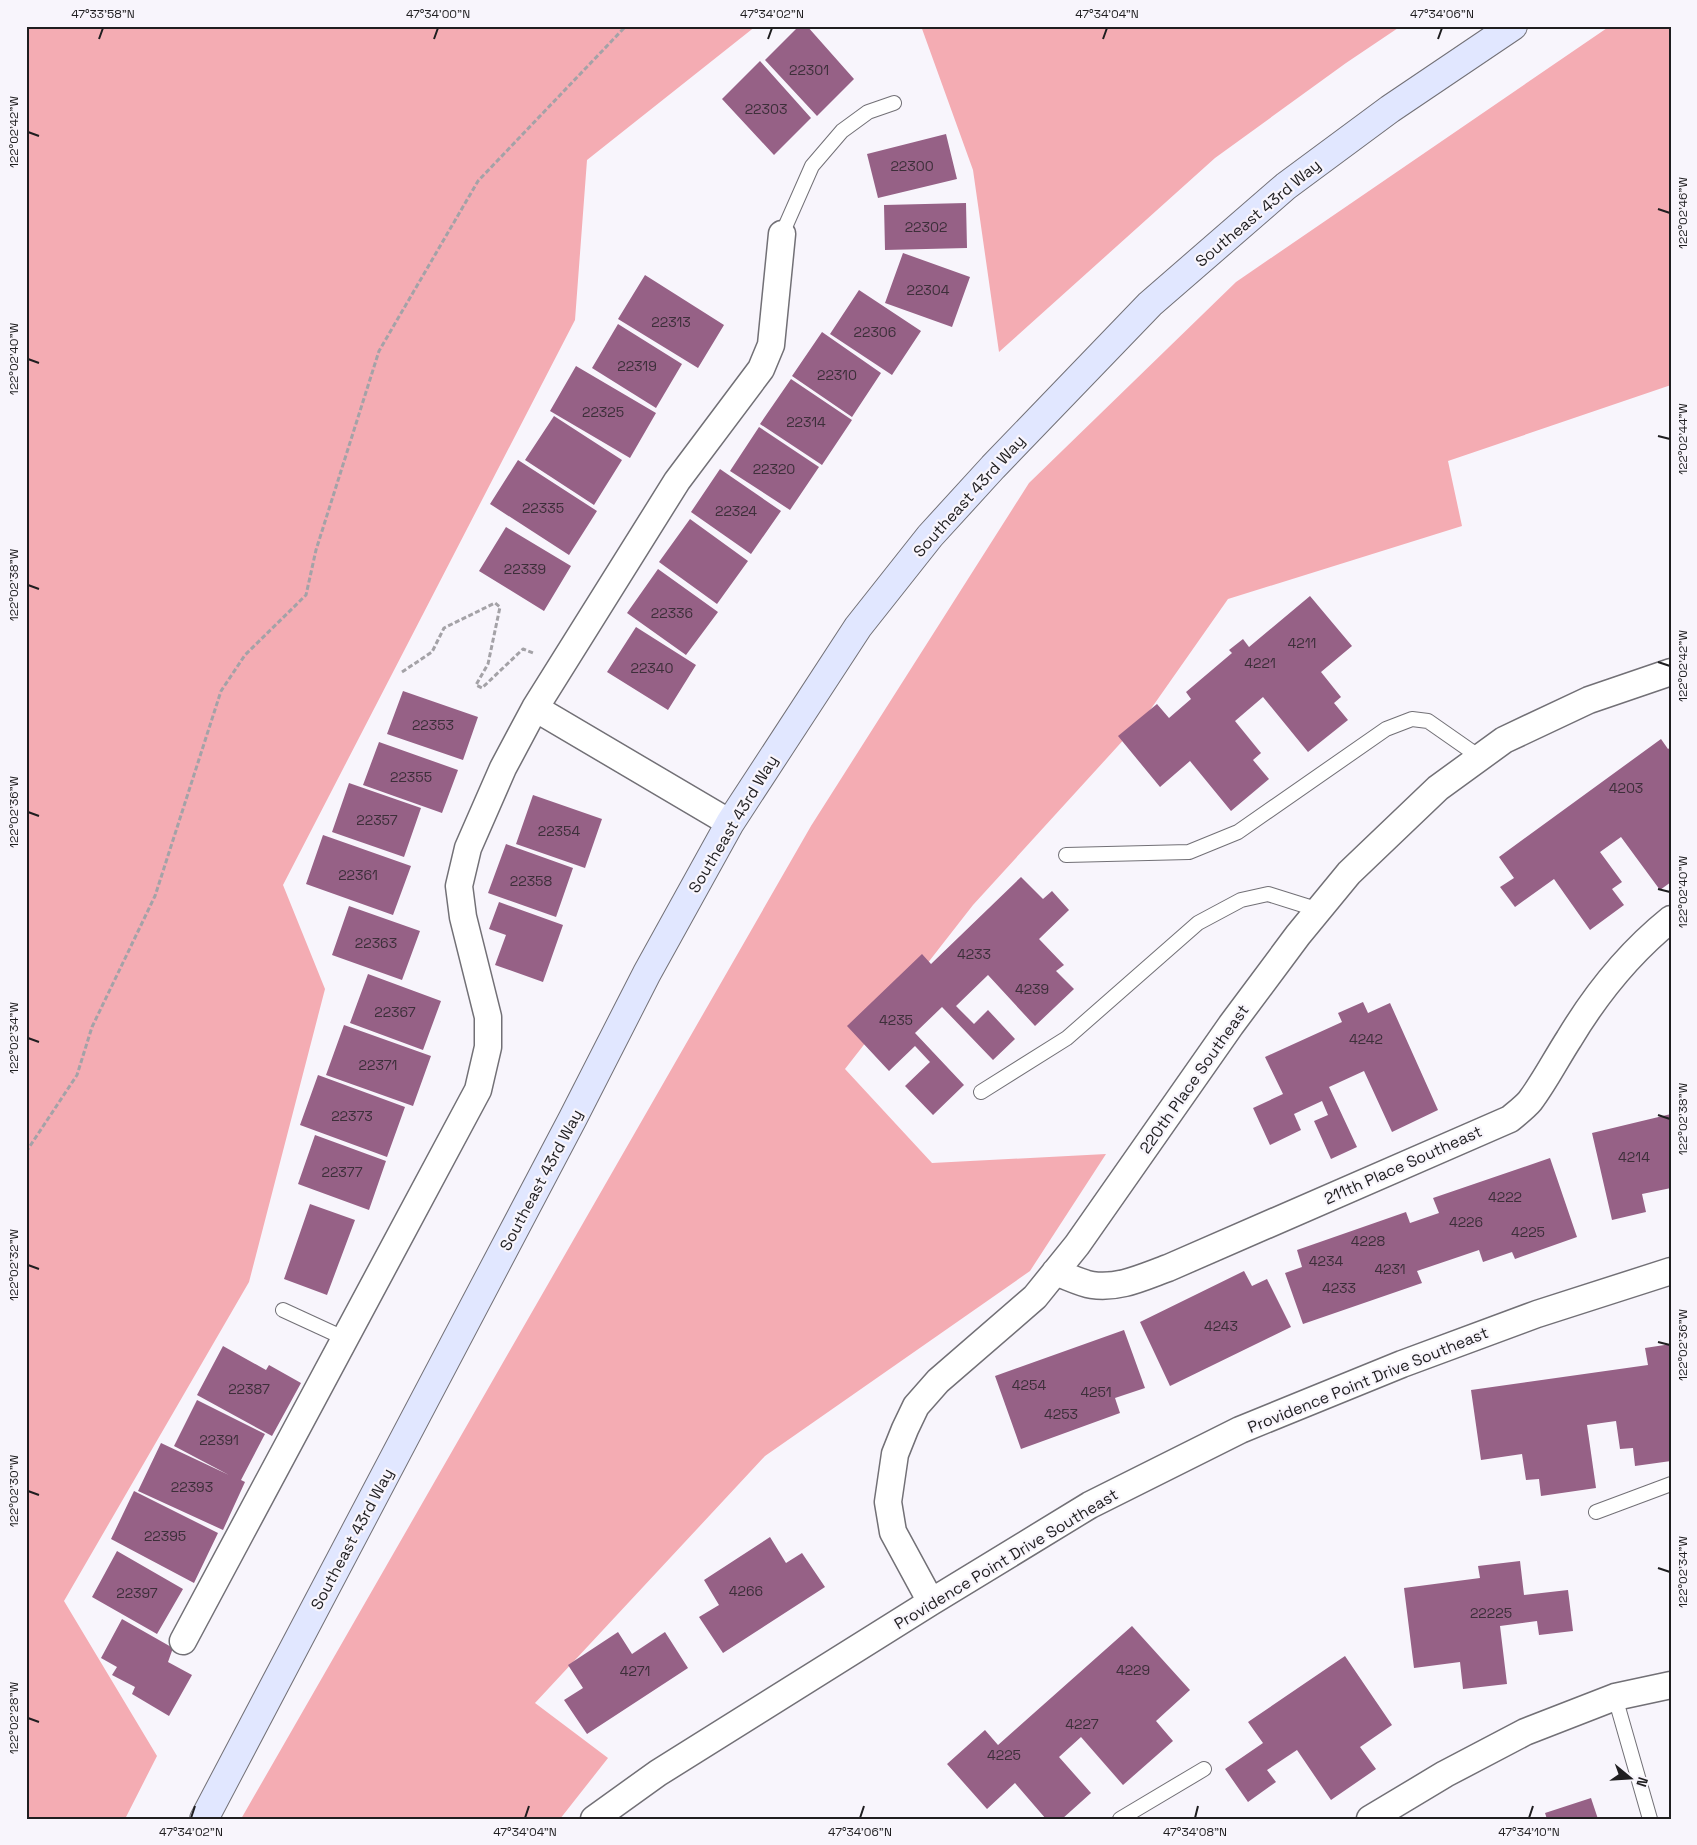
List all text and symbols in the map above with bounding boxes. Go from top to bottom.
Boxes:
text: 47°33'58"N [71,6,135,22]
text: 47°34'00"N [406,6,470,22]
text: 47°34'02"N [740,6,804,22]
text: 47°34'04"N [1075,6,1139,22]
text: 47°34'06"N [1410,6,1474,22]
house number: 22301 [789,61,829,79]
text: 122°02'42"W [6,96,22,168]
house number: 22303 [745,100,787,118]
street label: Southeast 43rd Way [1191,154,1325,272]
house number: 22300 [890,157,934,175]
text: 122°02'46"W [1675,177,1691,249]
house number: 22302 [905,218,947,236]
house number: 22304 [906,281,950,299]
house number: 22313 [651,313,691,331]
text: 122°02'40"W [6,322,22,395]
house number: 22306 [854,323,896,341]
house number: 22319 [617,357,657,375]
house number: 22310 [817,366,857,384]
house number: 22325 [582,403,624,421]
text: 122°02'44"W [1675,403,1691,475]
house number: 22314 [786,413,826,431]
street label: Southeast 43rd Way [909,431,1029,561]
house number: 22320 [753,460,795,478]
house number: 22335 [522,499,564,517]
house number: 22324 [715,502,757,520]
text: 122°02'38"W [6,548,22,621]
house number: 22339 [504,560,546,578]
house number: 22336 [651,604,693,622]
text: 122°02'42"W [1675,630,1691,702]
house number: 4211 [1288,634,1316,652]
house number: 4221 [1244,654,1276,672]
house number: 22340 [630,659,674,677]
house number: 22353 [412,716,454,734]
street label: Southeast 43rd Way [683,751,783,897]
house number: 22355 [390,768,432,786]
text: 122°02'36"W [6,775,22,848]
house number: 4203 [1609,779,1643,797]
house number: 22357 [356,811,398,829]
house number: 22354 [538,822,580,840]
text: 122°02'40"W [1675,855,1691,928]
house number: 22361 [338,866,378,884]
house number: 22358 [510,872,552,890]
house number: 22363 [355,934,397,952]
house number: 4233 [957,945,991,963]
house number: 4239 [1015,980,1049,998]
street label: 220th Place Southeast [1135,1000,1253,1158]
text: 122°02'34"W [6,1002,22,1074]
house number: 22367 [374,1003,416,1021]
house number: 4235 [879,1011,913,1029]
house number: 4242 [1349,1030,1383,1048]
house number: 22371 [359,1056,397,1074]
text: 122°02'38"W [1675,1082,1691,1155]
street label: Southeast 43rd Way [495,1106,587,1254]
house number: 22373 [331,1107,373,1125]
street label: 211th Place Southeast [1321,1121,1485,1209]
house number: 4214 [1618,1148,1650,1166]
house number: 22377 [321,1163,363,1181]
house number: 4222 [1488,1188,1522,1206]
house number: 4226 [1449,1213,1483,1231]
house number: 4225 [1511,1223,1545,1241]
text: 122°02'32"W [6,1228,22,1301]
house number: 4228 [1351,1232,1385,1250]
house number: 4234 [1309,1252,1343,1270]
house number: 4231 [1374,1260,1406,1278]
house number: 4233 [1322,1279,1356,1297]
text: 122°02'36"W [1675,1308,1691,1381]
house number: 4243 [1204,1317,1238,1335]
street label: Providence Point Drive Southeast [1245,1322,1491,1438]
house number: 4254 [1012,1376,1046,1394]
house number: 22387 [228,1380,270,1398]
house number: 4251 [1080,1383,1112,1401]
house number: 4253 [1044,1405,1078,1423]
house number: 22391 [199,1431,239,1449]
text: 122°02'30"W [6,1454,22,1527]
street label: Southeast 43rd Way [306,1465,398,1613]
house number: 22393 [171,1478,213,1496]
street label: Providence Point Drive Southeast [890,1484,1122,1634]
house number: 22395 [144,1527,186,1545]
text: 122°02'34"W [1675,1536,1691,1608]
house number: 4266 [729,1582,763,1600]
house number: 22397 [116,1584,158,1602]
house number: 22225 [1470,1604,1512,1622]
house number: 4229 [1116,1661,1150,1679]
house number: 4271 [620,1662,650,1680]
text: 122°02'28"W [6,1681,22,1754]
house number: 4227 [1065,1715,1099,1733]
house number: 4225 [987,1746,1021,1764]
north arrow [1604,1752,1654,1802]
text: N [1632,1775,1652,1789]
text: 47°34'02"N [159,1824,223,1840]
text: 47°34'04"N [493,1824,557,1840]
text: 47°34'06"N [828,1824,892,1840]
text: 47°34'08"N [1163,1824,1227,1840]
text: 47°34'10"N [1498,1824,1560,1840]

